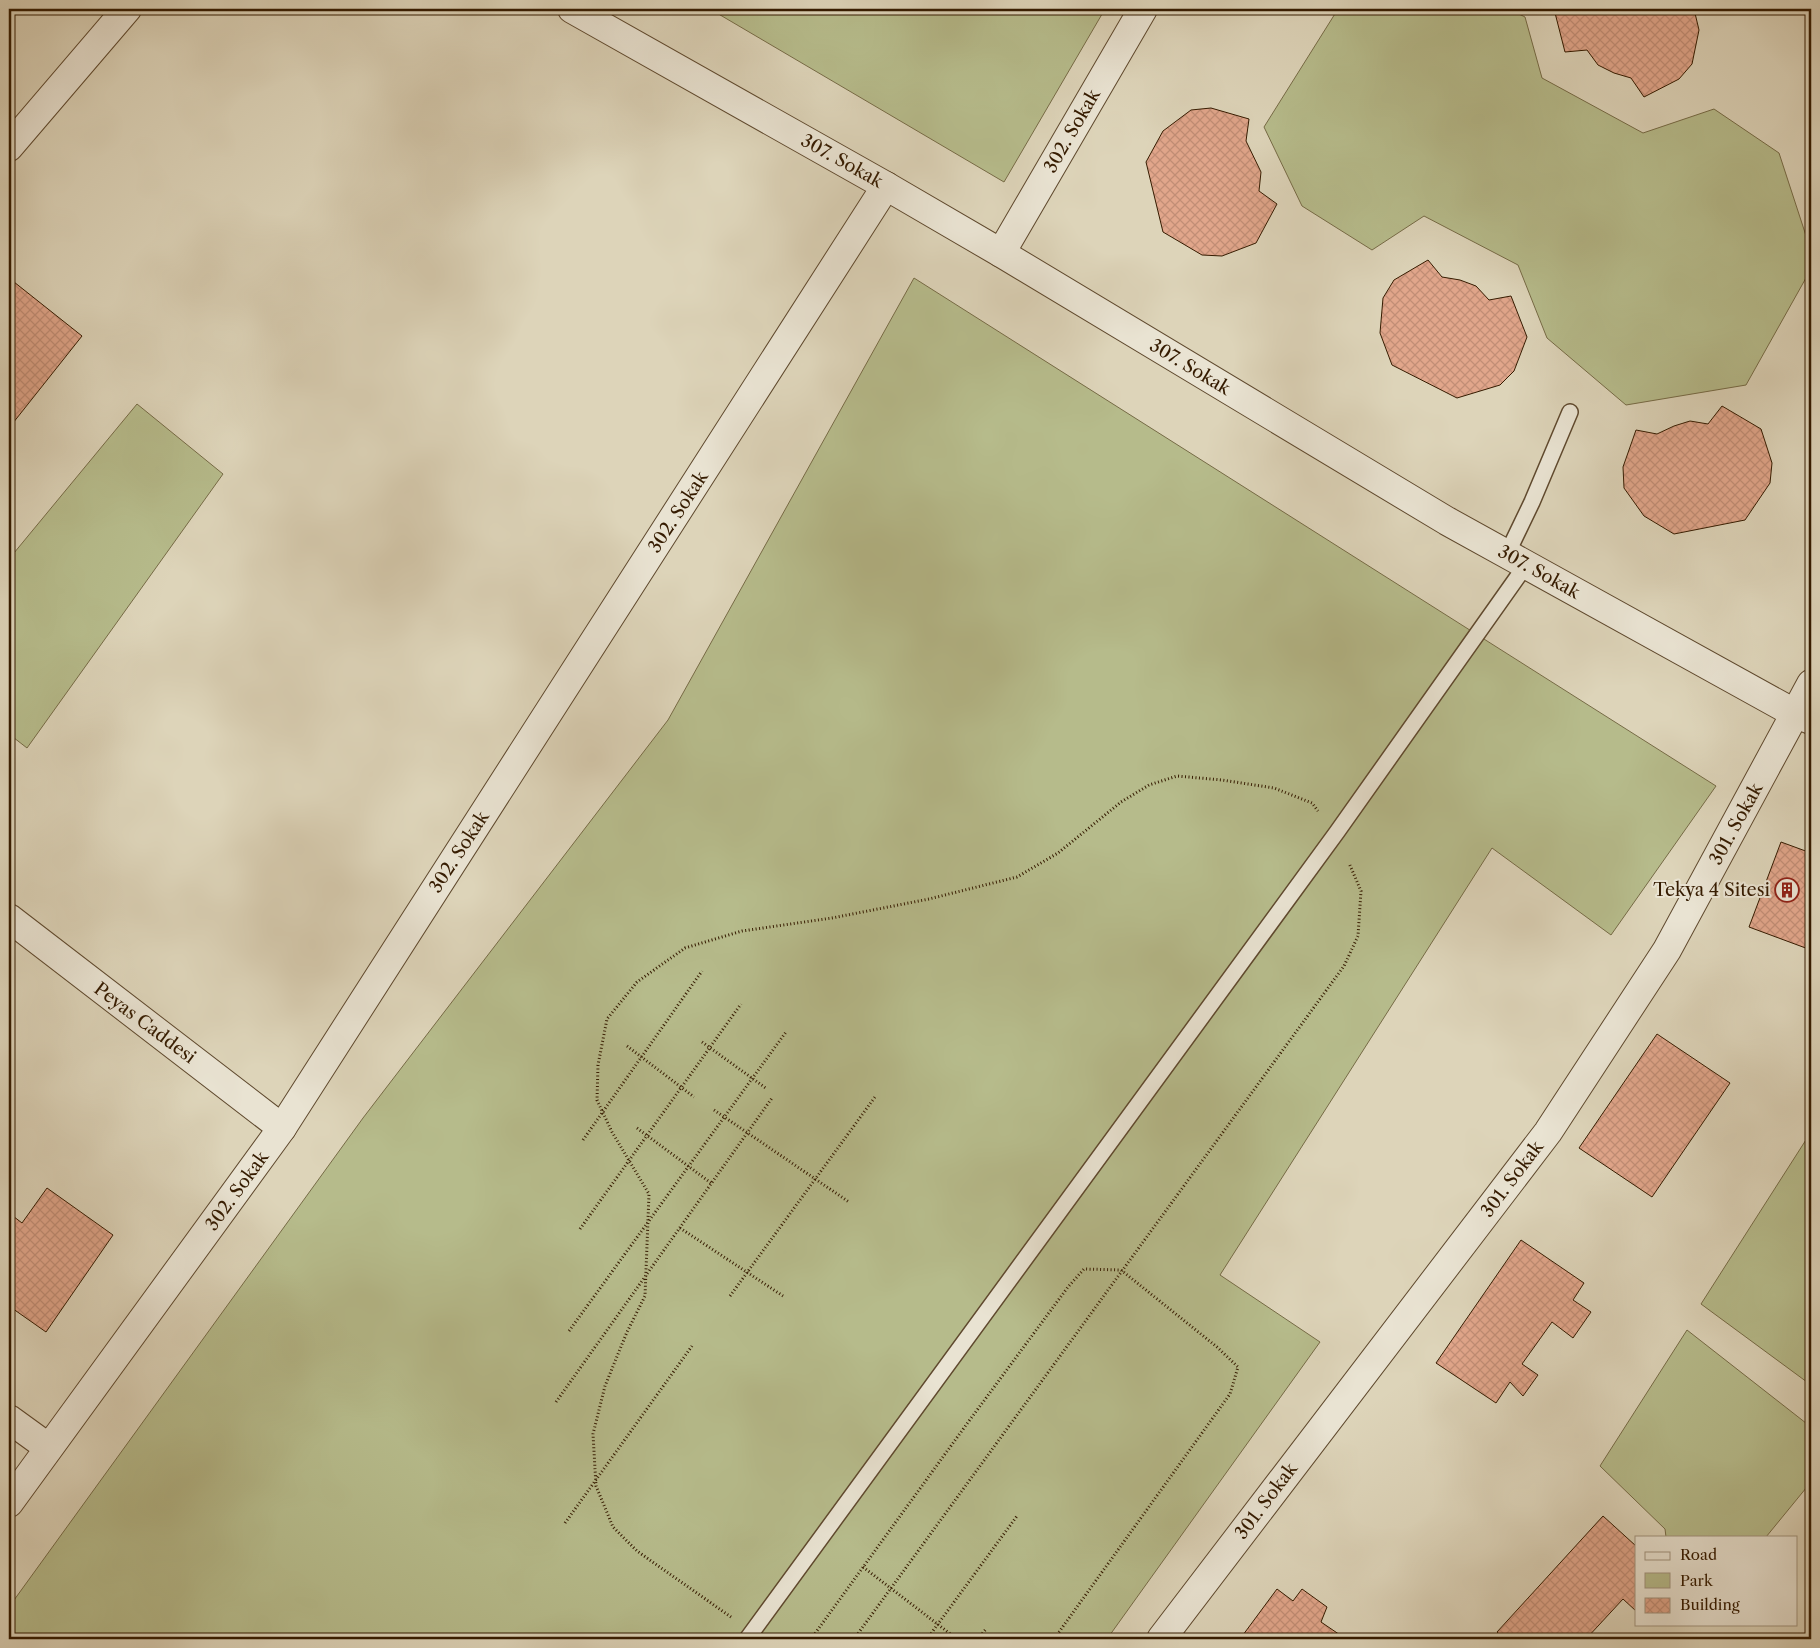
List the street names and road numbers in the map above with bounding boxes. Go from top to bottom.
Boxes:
street label: 302. Sokak [1039,84,1106,177]
street label: 307. Sokak [797,129,888,193]
street label: 307. Sokak [1146,334,1236,401]
street label: 302. Sokak [643,466,713,557]
street label: 307. Sokak [1494,540,1585,604]
street label: 301. Sokak [1705,778,1768,869]
street label: 302. Sokak [424,806,494,897]
street label: Peyas Caddesi [90,978,201,1069]
street label: 301. Sokak [1476,1135,1549,1222]
street label: 302. Sokak [201,1146,274,1235]
street label: 301. Sokak [1230,1457,1303,1544]

